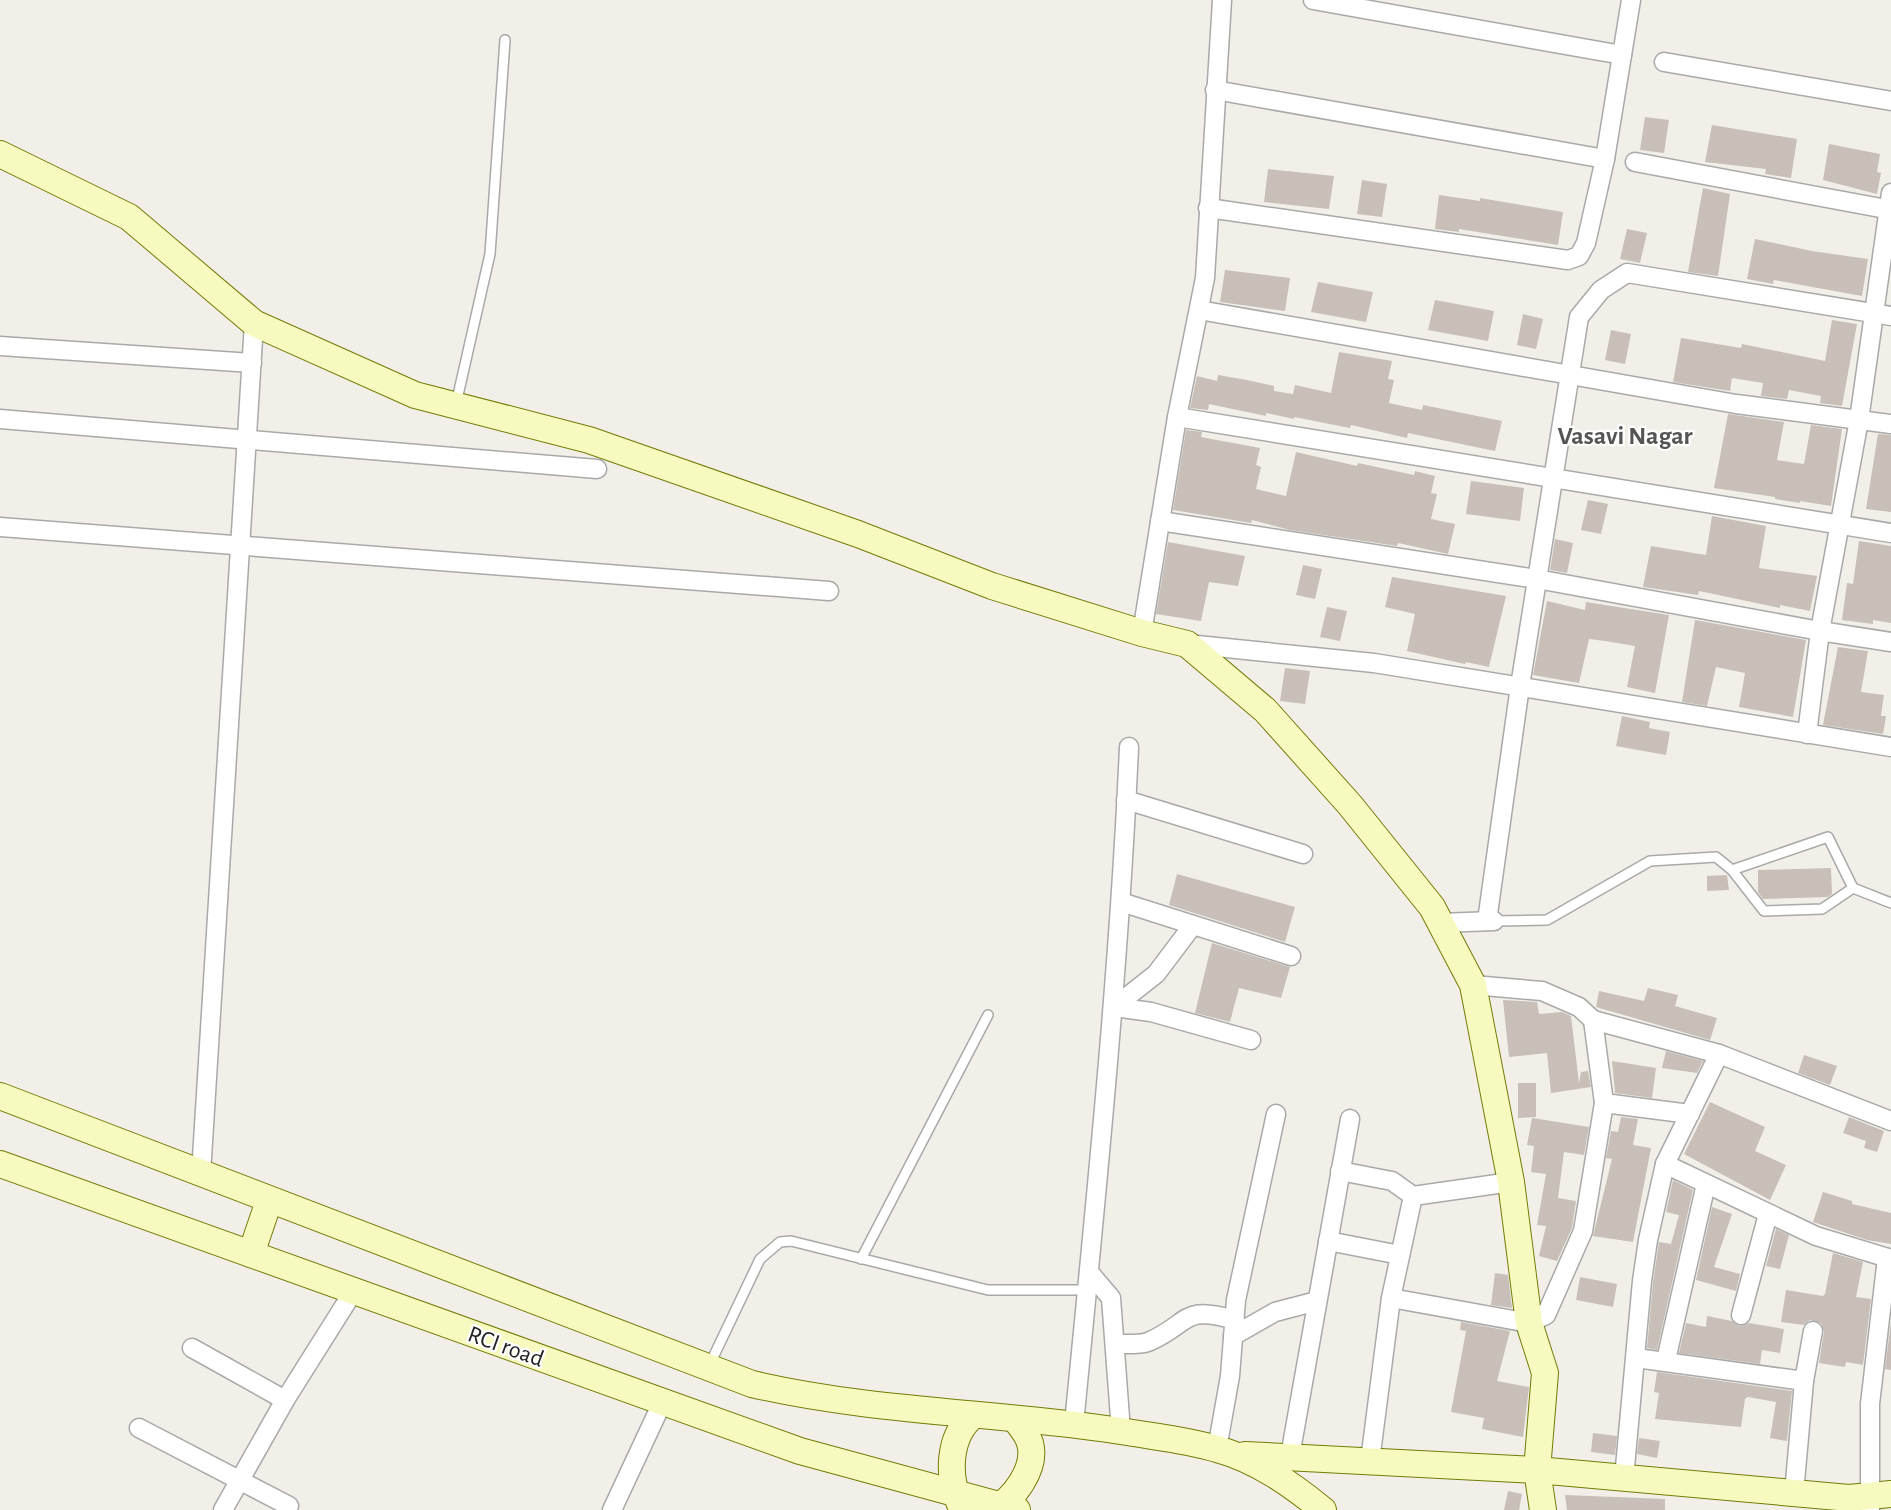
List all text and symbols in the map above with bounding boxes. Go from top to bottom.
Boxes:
district label: Vasavi Nagar [1557,423,1693,449]
street label: RCI road [464,1322,547,1372]

